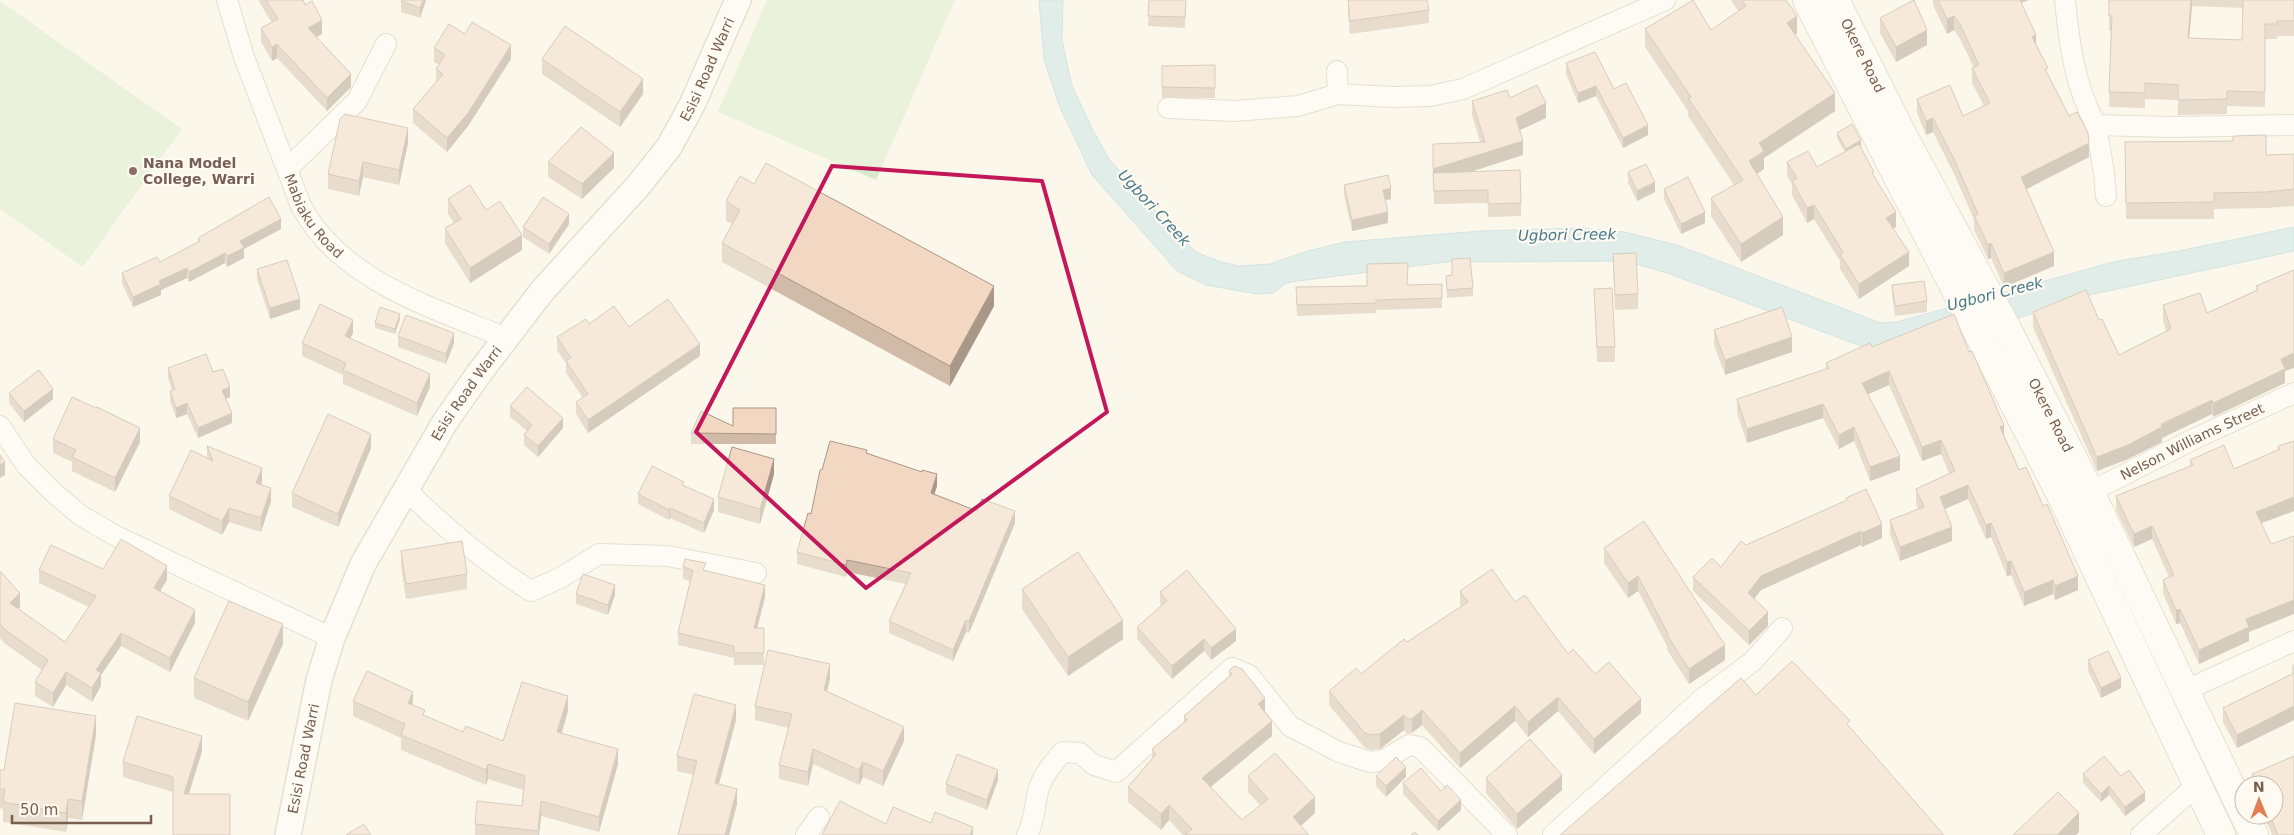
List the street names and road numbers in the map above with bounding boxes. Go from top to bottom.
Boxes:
street label: Esisi Road Warri [677,15,737,124]
street label: Okere Road [1837,16,1888,95]
street label: Mabiaku Road [281,171,347,261]
street label: Esisi Road Warri [428,343,505,444]
street label: Okere Road [2025,375,2076,455]
street label: Nelson Williams Street [2118,400,2267,483]
street label: Esisi Road Warri [284,702,322,815]

